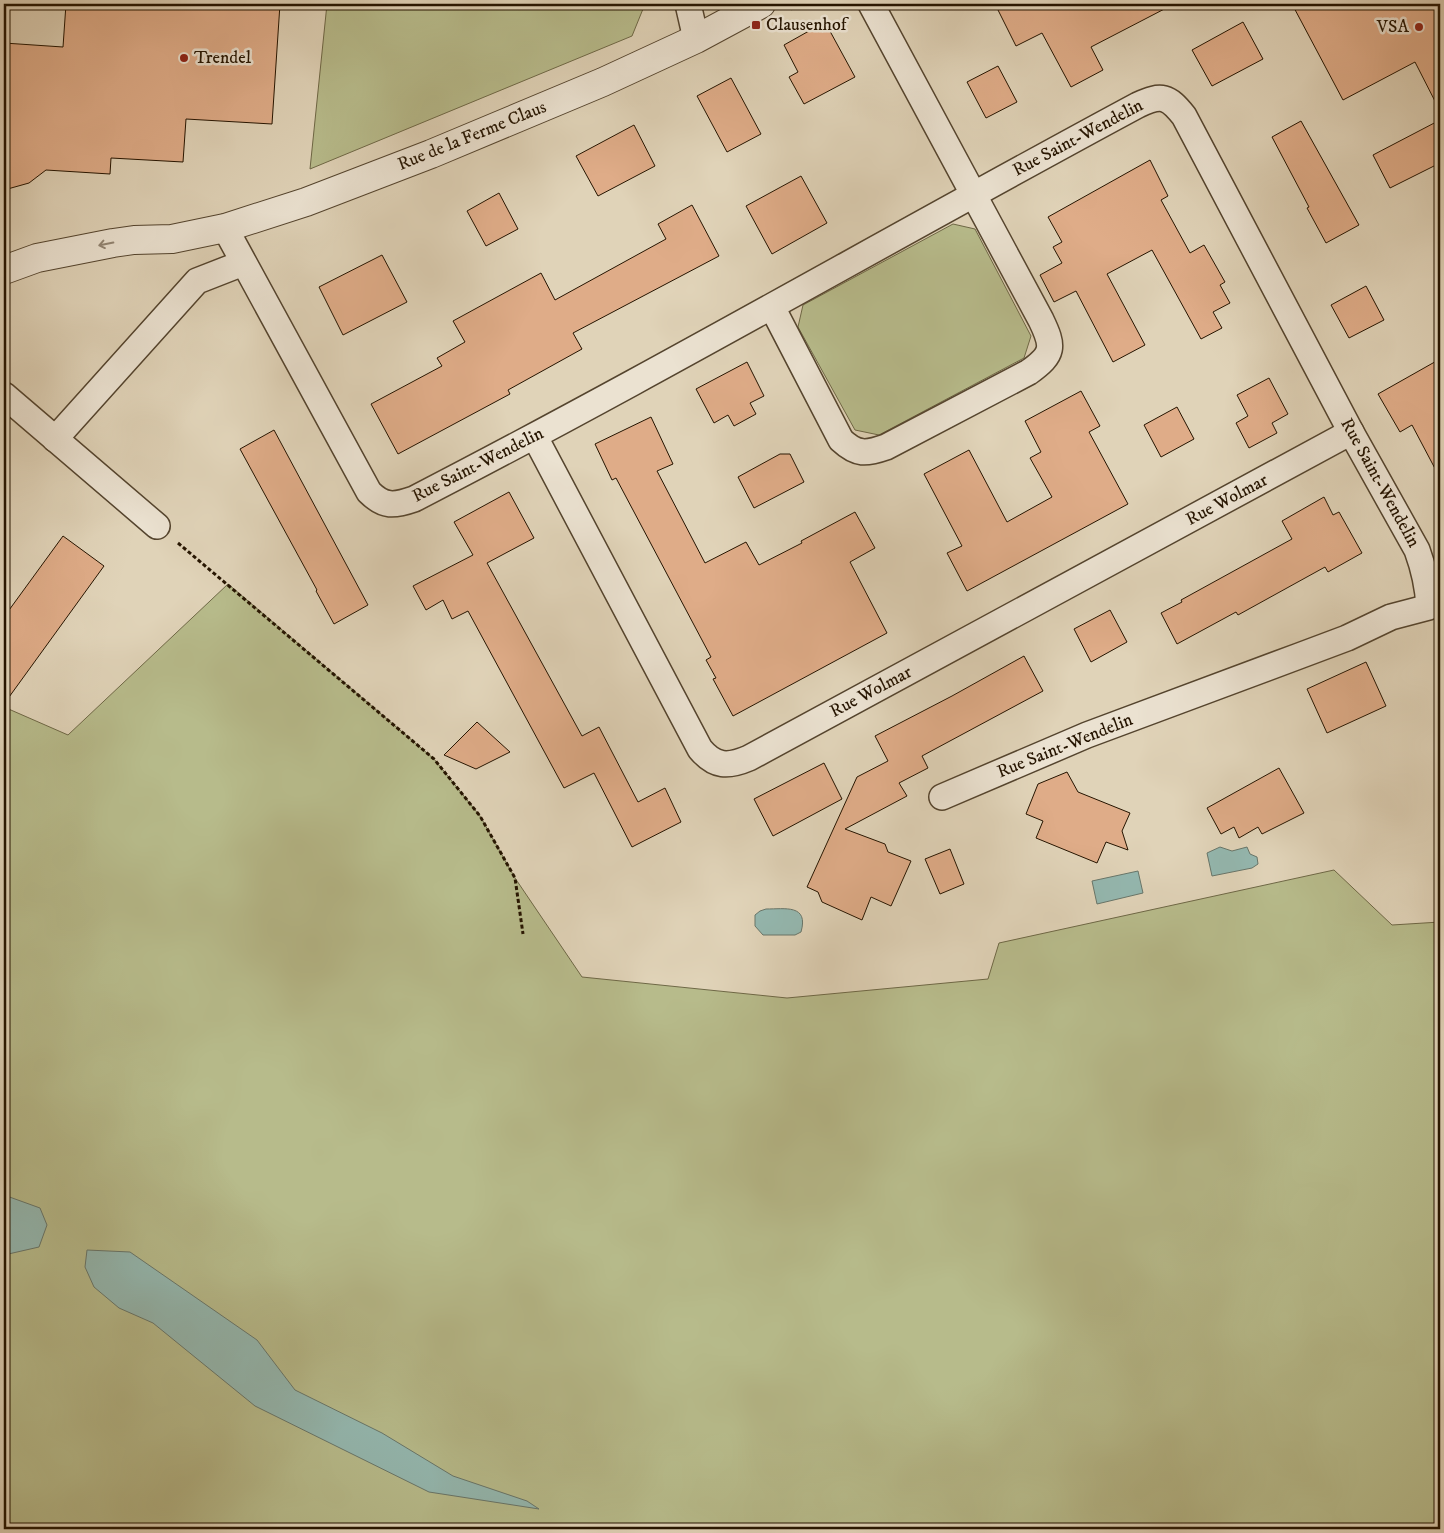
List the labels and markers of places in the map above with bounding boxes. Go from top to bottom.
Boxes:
place label: Clausenhof [766,14,850,36]
place label: VSA [1376,16,1410,38]
marker: Clausenhof [750,19,762,31]
marker: VSA [1413,21,1425,33]
place label: Trendel [194,47,252,69]
marker: Trendel [178,52,190,64]

